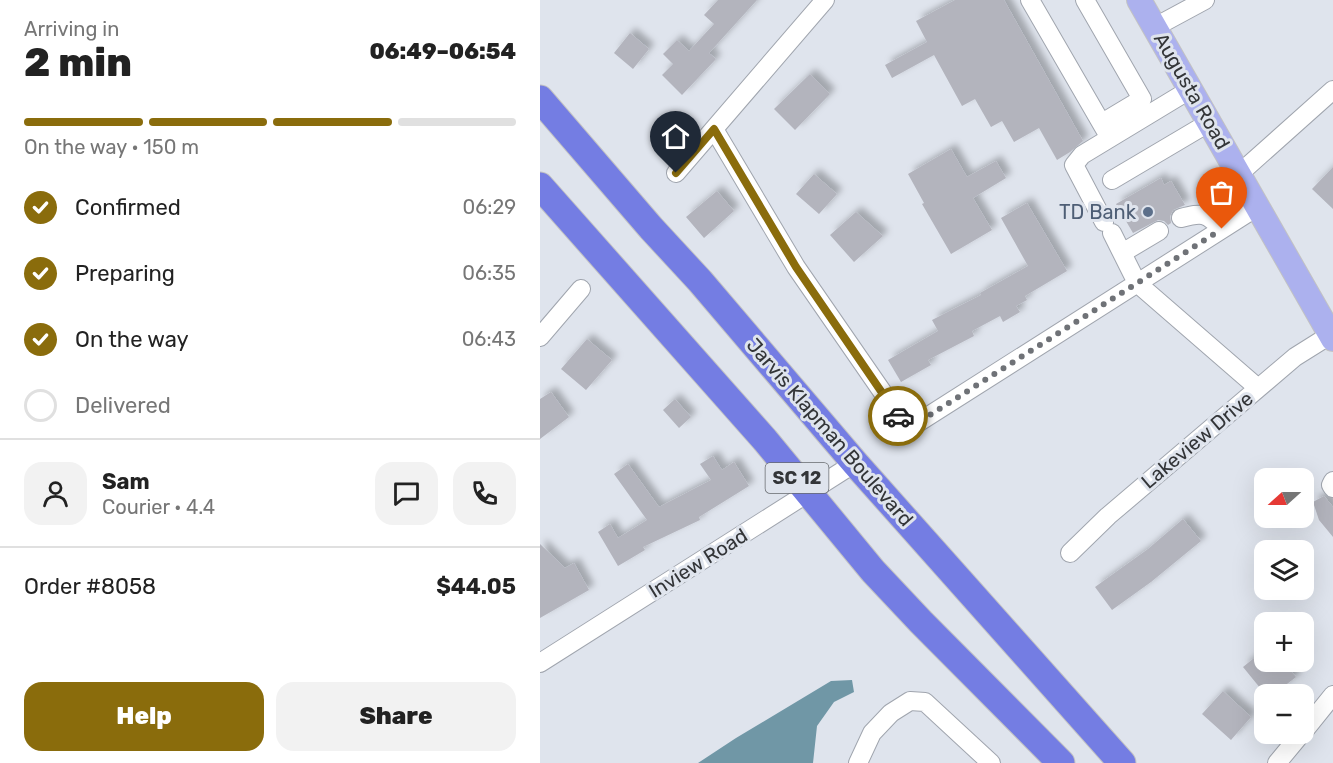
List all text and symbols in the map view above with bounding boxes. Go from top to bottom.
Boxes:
text: Arriving in [24,17,119,41]
street label: Augusta Road [1149,28,1235,154]
text: 06:49–06:54 [369,38,516,65]
text: 2 min [24,40,132,86]
pin [650,111,701,173]
icon: home [659,120,692,153]
text: On the way · 150 m [24,135,199,159]
pin [1196,167,1247,229]
icon: bag [1205,176,1238,209]
icon: check [24,191,57,224]
text: Confirmed [75,194,181,221]
text: 06:29 [463,195,516,219]
place label: TD Bank [1059,200,1137,224]
marker: TD Bank [1141,205,1155,219]
icon: check [24,257,57,290]
text: Preparing [75,260,175,287]
text: 06:35 [462,261,516,285]
icon: check [24,323,57,356]
text: On the way [75,326,189,353]
text: 06:43 [462,327,516,351]
street label: Jarvis Klapman Boulevard [742,333,918,531]
courier [868,386,928,446]
street label: Lakeview Drive [1136,386,1258,494]
text: Delivered [75,392,171,419]
icon: car [882,400,915,433]
button: person [24,462,87,525]
button: chat [375,462,438,525]
button: phone [453,462,516,525]
road number: SC 12 [766,463,828,493]
text: Sam [102,468,150,495]
north arrow [1254,468,1314,528]
map controls [1254,468,1314,744]
text: Courier · 4.4 [102,495,215,519]
street label: Inview Road [644,523,752,603]
button: layers [1254,540,1314,600]
text: Order #8058 [24,573,156,600]
text: $44.05 [436,573,516,600]
button: + [1254,612,1314,672]
button: Help [24,682,264,751]
button: Share [276,682,516,751]
button: − [1254,684,1314,744]

